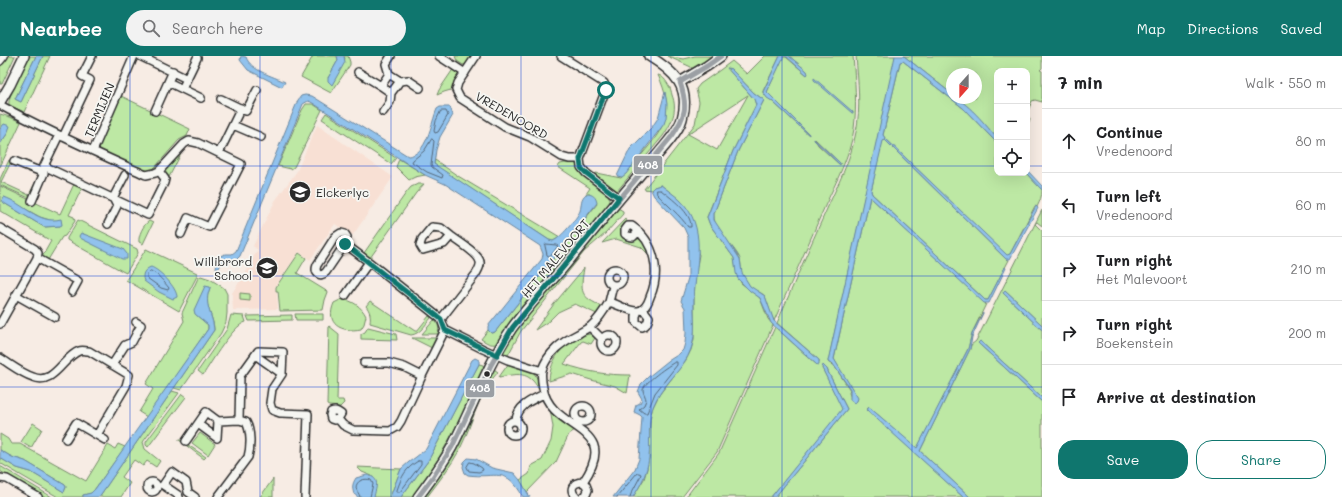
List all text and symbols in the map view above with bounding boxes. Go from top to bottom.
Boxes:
search box [126,10,406,46]
text: Nearbee [20,16,102,41]
icon: search [140,17,162,39]
text: Search here [172,18,263,38]
text: Map [1137,19,1165,38]
text: Directions [1187,19,1258,38]
text: Saved [1280,19,1322,38]
north arrow [946,68,982,104]
map controls [994,68,1030,176]
button: + [994,68,1030,104]
text: 7 min [1058,71,1103,93]
text: Walk · 550 m [1245,74,1326,91]
street label: TERMIJEN [80,80,118,140]
route start [597,81,615,99]
street label: VREDENOORD [473,88,551,142]
button: − [994,104,1030,140]
text: Continue [1096,122,1163,142]
icon: ahead [1058,130,1080,152]
text: 80 m [1296,132,1326,149]
button: locate [994,140,1030,176]
text: Vredenoord [1096,142,1173,159]
line badge: 408 [633,155,663,175]
text: 408 [638,157,659,172]
school or university icon: Elckerlyc [287,179,313,205]
place label: Elckerlyc [316,184,369,200]
text: Turn left [1096,186,1161,206]
icon: left [1058,194,1080,216]
text: 60 m [1296,196,1326,213]
text: Vredenoord [1096,206,1173,223]
street label: HET MALEVOORT [517,215,593,301]
route end [336,235,354,253]
text: Turn right [1096,250,1173,270]
place label: Willibrord School [194,253,252,283]
school or university icon: Willibrord School [254,255,280,281]
icon: right [1058,258,1080,280]
text: 210 m [1290,260,1326,277]
text: Het Malevoort [1096,270,1188,287]
text: Turn right [1096,314,1173,334]
icon: right [1058,322,1080,344]
text: 200 m [1288,324,1326,341]
text: Boekenstein [1096,334,1173,351]
unlabelled marker [482,369,492,379]
line badge: 408 [465,379,495,398]
text: 408 [470,380,491,395]
icon: arrive [1058,386,1080,408]
text: Arrive at destination [1096,387,1256,407]
button: Save [1058,440,1188,479]
button: Share [1196,440,1326,479]

